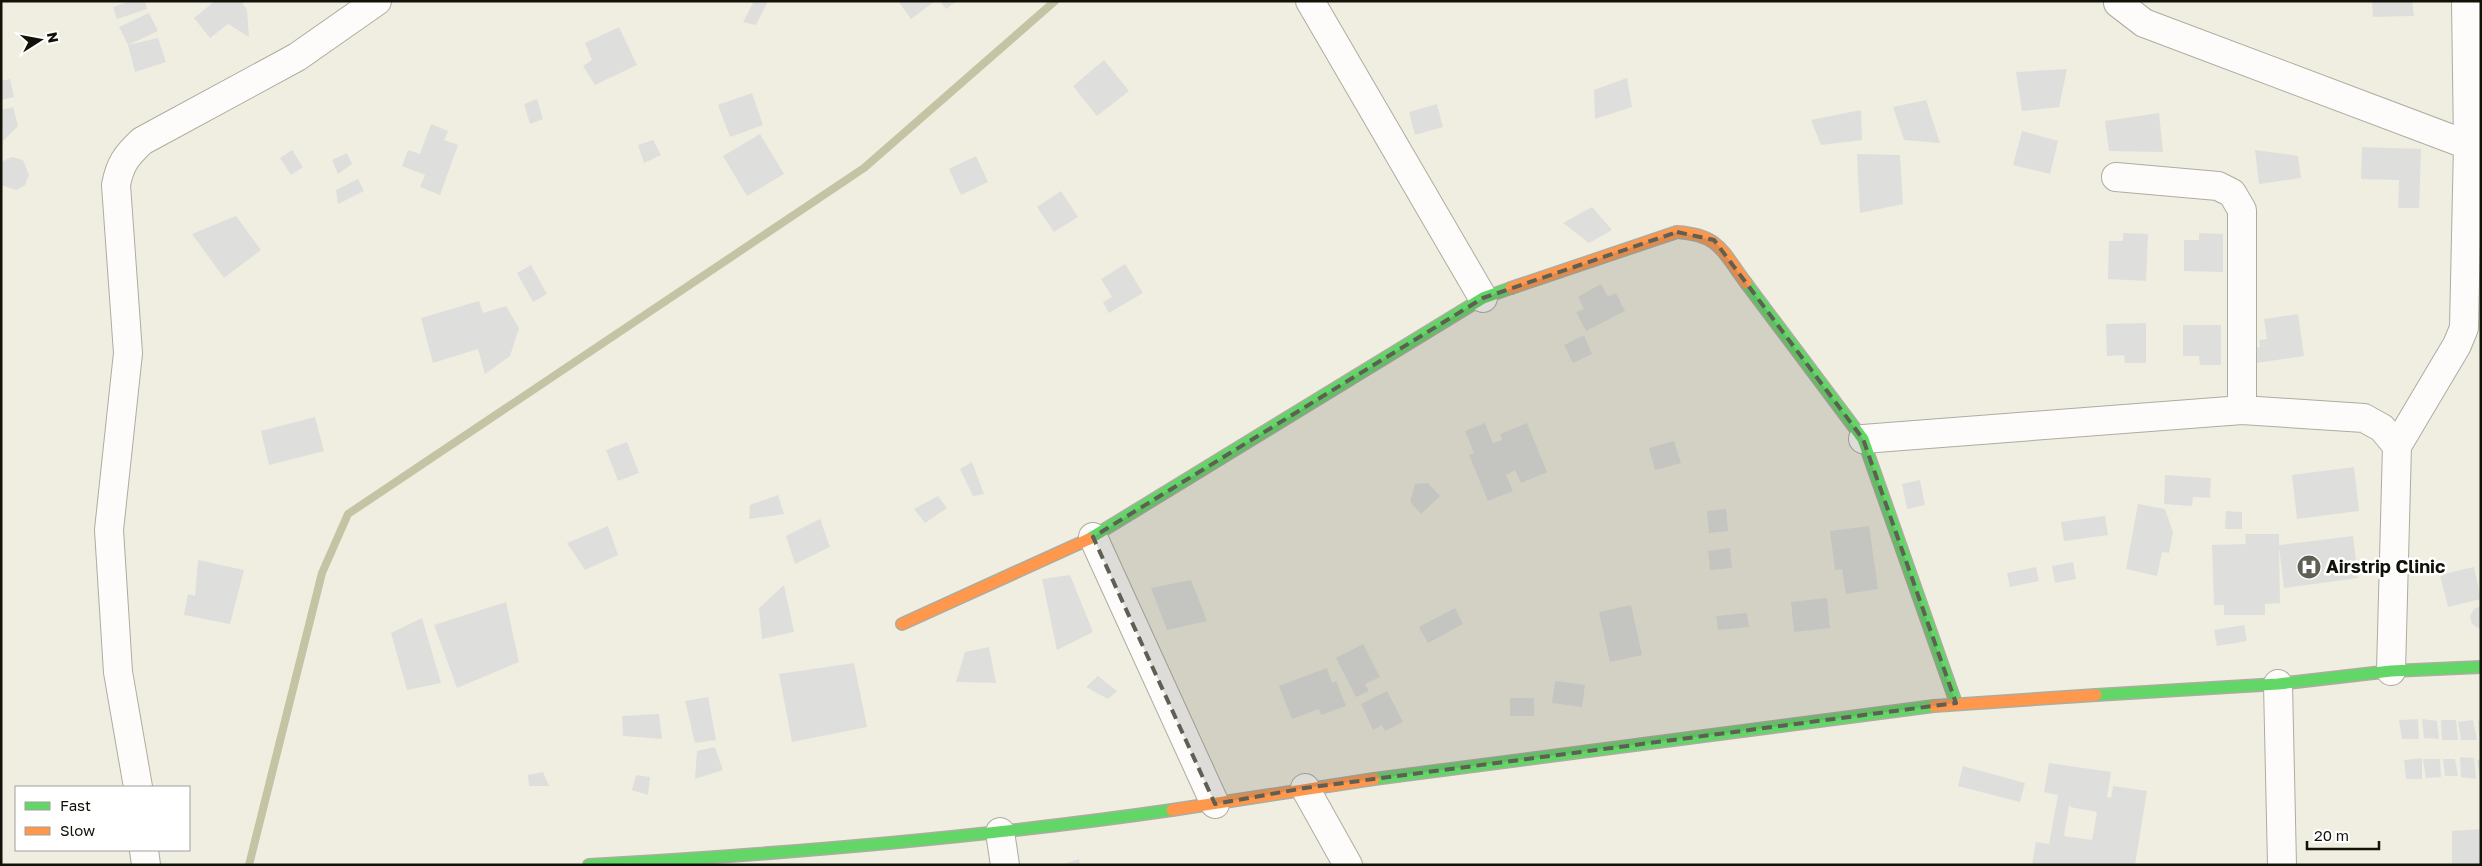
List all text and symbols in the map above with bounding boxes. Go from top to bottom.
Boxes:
north arrow [15,15,65,65]
text: N [44,31,63,44]
hospital icon: Airstrip Clinic [2296,554,2322,580]
place label: Airstrip Clinic [2326,555,2445,577]
legend [15,786,190,851]
text: Fast [60,796,91,814]
scale bar [2307,818,2380,850]
text: Slow [60,821,95,839]
text: 20 m [2314,826,2349,844]

